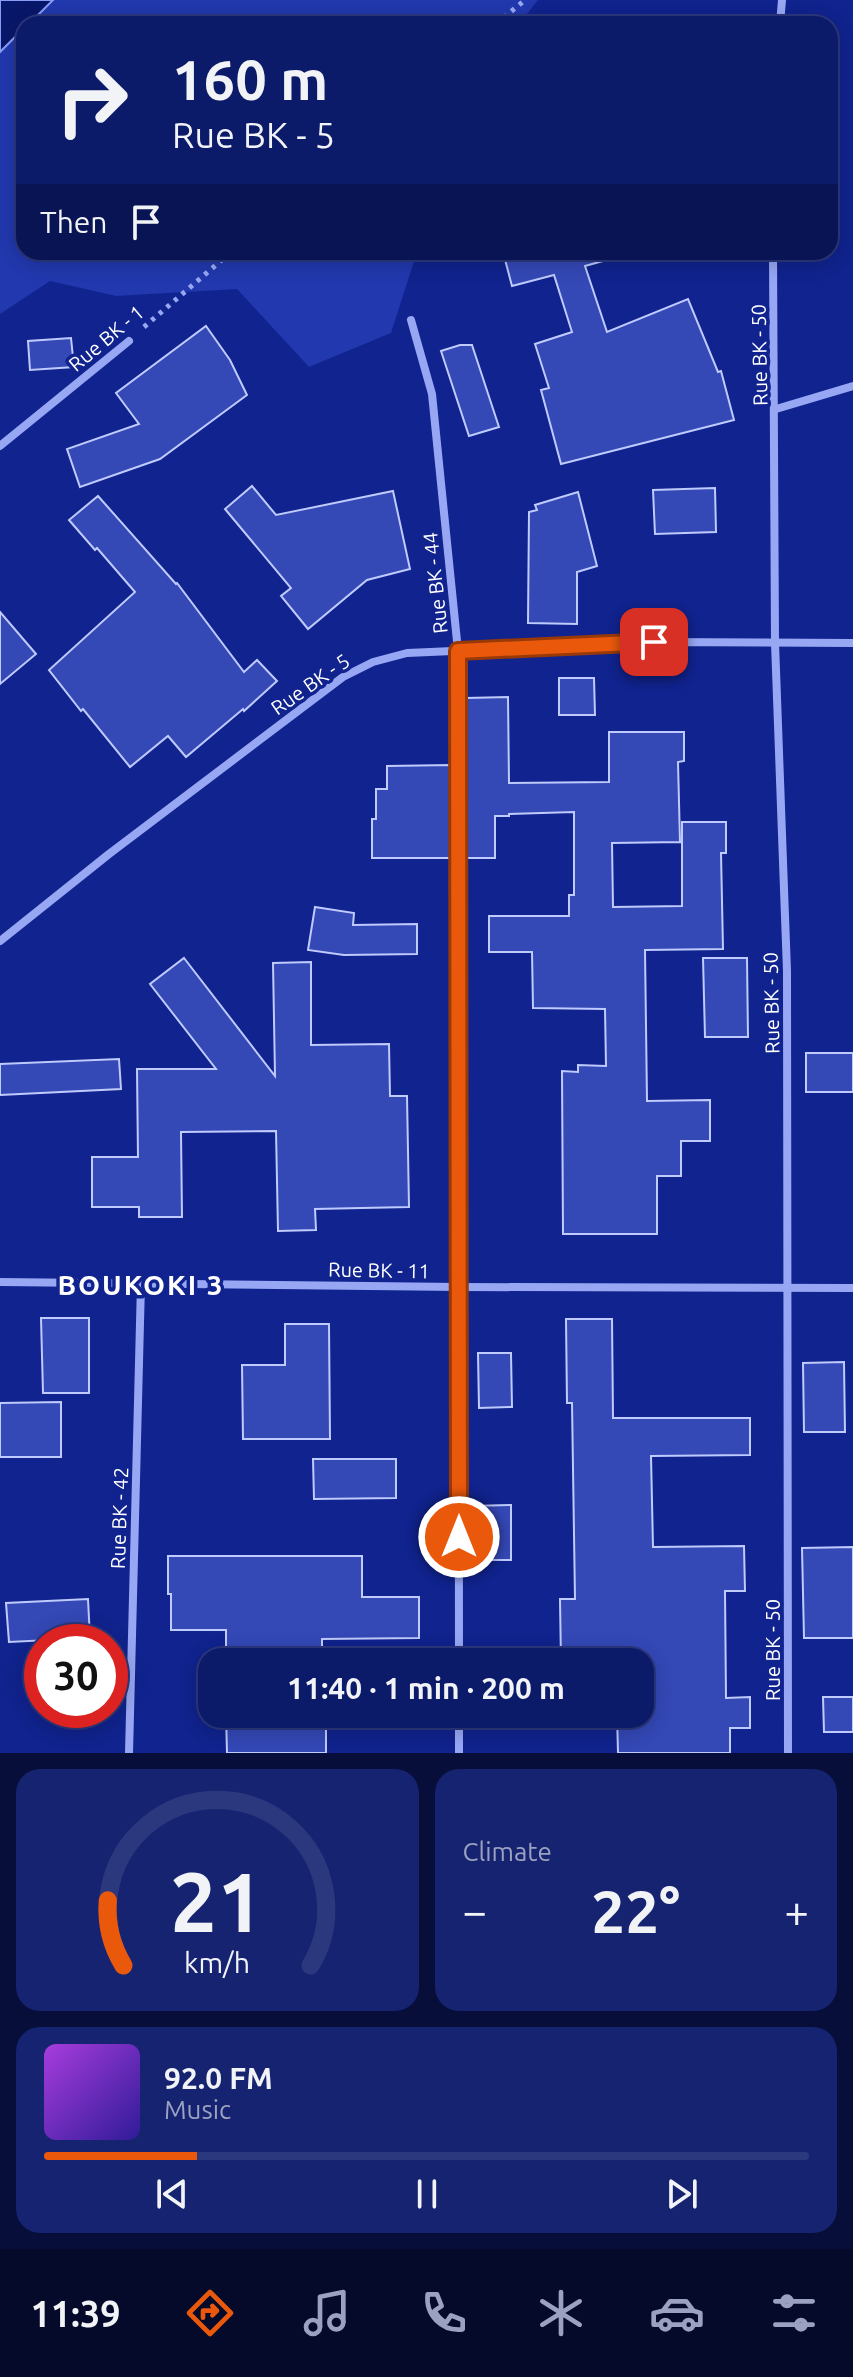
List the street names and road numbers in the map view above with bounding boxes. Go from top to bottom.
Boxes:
street label: Rue BK - 1 [64,300,148,376]
street label: Rue BK - 50 [747,304,771,406]
street label: Rue BK - 44 [418,531,452,635]
street label: Rue BK - 5 [266,649,354,719]
street label: Rue BK - 50 [759,952,783,1054]
street label: Rue BK - 11 [328,1258,430,1282]
street label: Rue BK - 42 [106,1467,132,1569]
street label: Rue BK - 50 [761,1599,784,1701]

